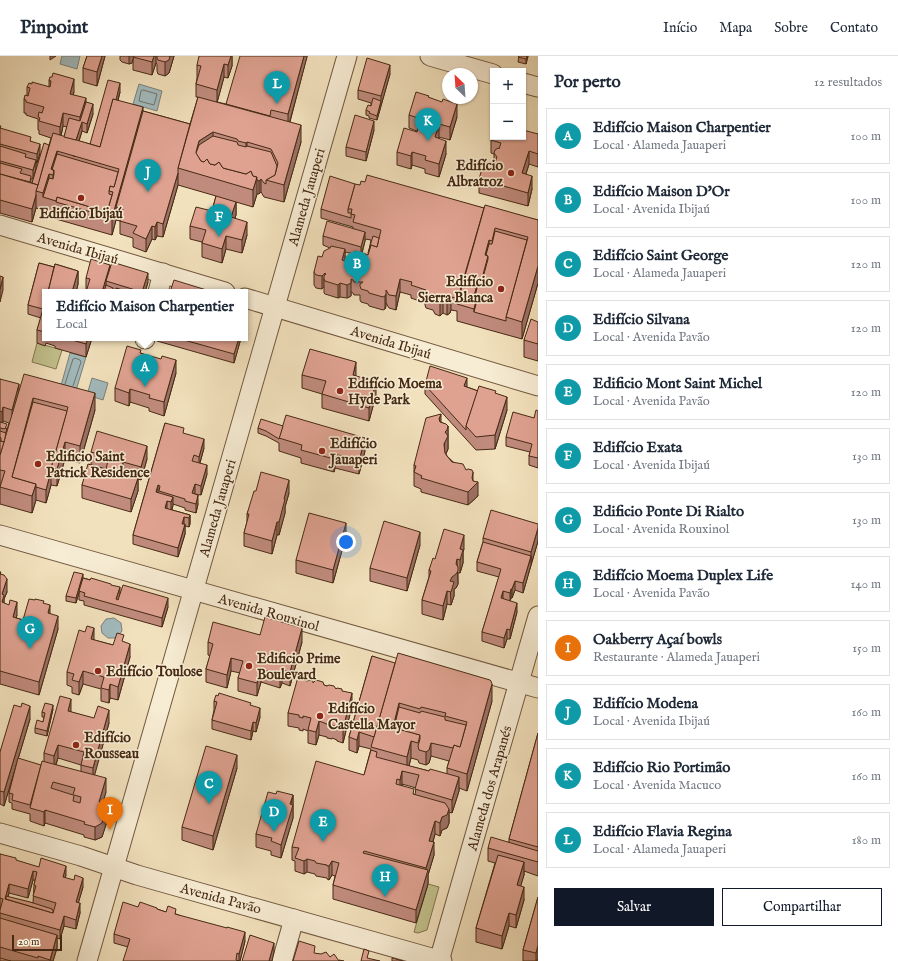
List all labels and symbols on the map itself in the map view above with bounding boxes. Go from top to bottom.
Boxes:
north arrow [442,68,478,104]
pin: L [264,71,290,104]
pin: K [415,108,441,141]
street label: Alameda Jauaperi [284,146,330,249]
place label: Edifício Albratroz [446,157,504,191]
pin: J [135,159,161,192]
marker: Edifício Albratroz [506,168,516,178]
marker: Edifício Ibijaú [76,193,86,203]
pin: F [206,204,232,237]
place label: Edifício Ibijaú [39,205,124,223]
street label: Avenida Ibijaú [34,229,120,269]
pin: B [344,251,370,284]
place label: Edifício Sierra Blanca [418,273,494,307]
marker: Edifício Sierra Blanca [496,284,506,294]
street label: Avenida Ibijaú [347,322,433,364]
pin: A [132,354,158,387]
place label: Edifício Moema Hyde Park [348,375,443,409]
marker: Edifício Moema Hyde Park [335,386,345,396]
place label: Edifício Jauaperi [328,435,378,469]
marker: Edifício Jauaperi [317,446,327,456]
place label: Edificio Saint Patrick Residence [46,448,150,482]
street label: Alameda Jauaperi [195,457,241,560]
marker: Edificio Saint Patrick Residence [33,459,43,469]
your location [336,532,356,552]
street label: Avenida Rouxinol [215,590,321,636]
pin: G [17,616,43,649]
place label: Edificio Prime Boulevard [257,650,341,684]
marker: Edificio Prime Boulevard [244,661,254,671]
place label: Edifício Toulose [106,663,203,681]
marker: Edifício Toulose [93,666,103,676]
place label: Edifício Castella Mayor [328,700,416,734]
marker: Edifício Castella Mayor [315,711,325,721]
street label: Alameda dos Arapanés [463,724,516,854]
place label: Edifício Rousseau [84,729,140,763]
marker: Edifício Rousseau [71,740,81,750]
pin: C [196,771,222,804]
pin: I [97,797,123,830]
pin: D [261,799,287,832]
pin: E [310,809,336,842]
pin: H [372,864,398,897]
street label: Avenida Pavão [177,879,264,919]
scale bar [12,933,62,952]

